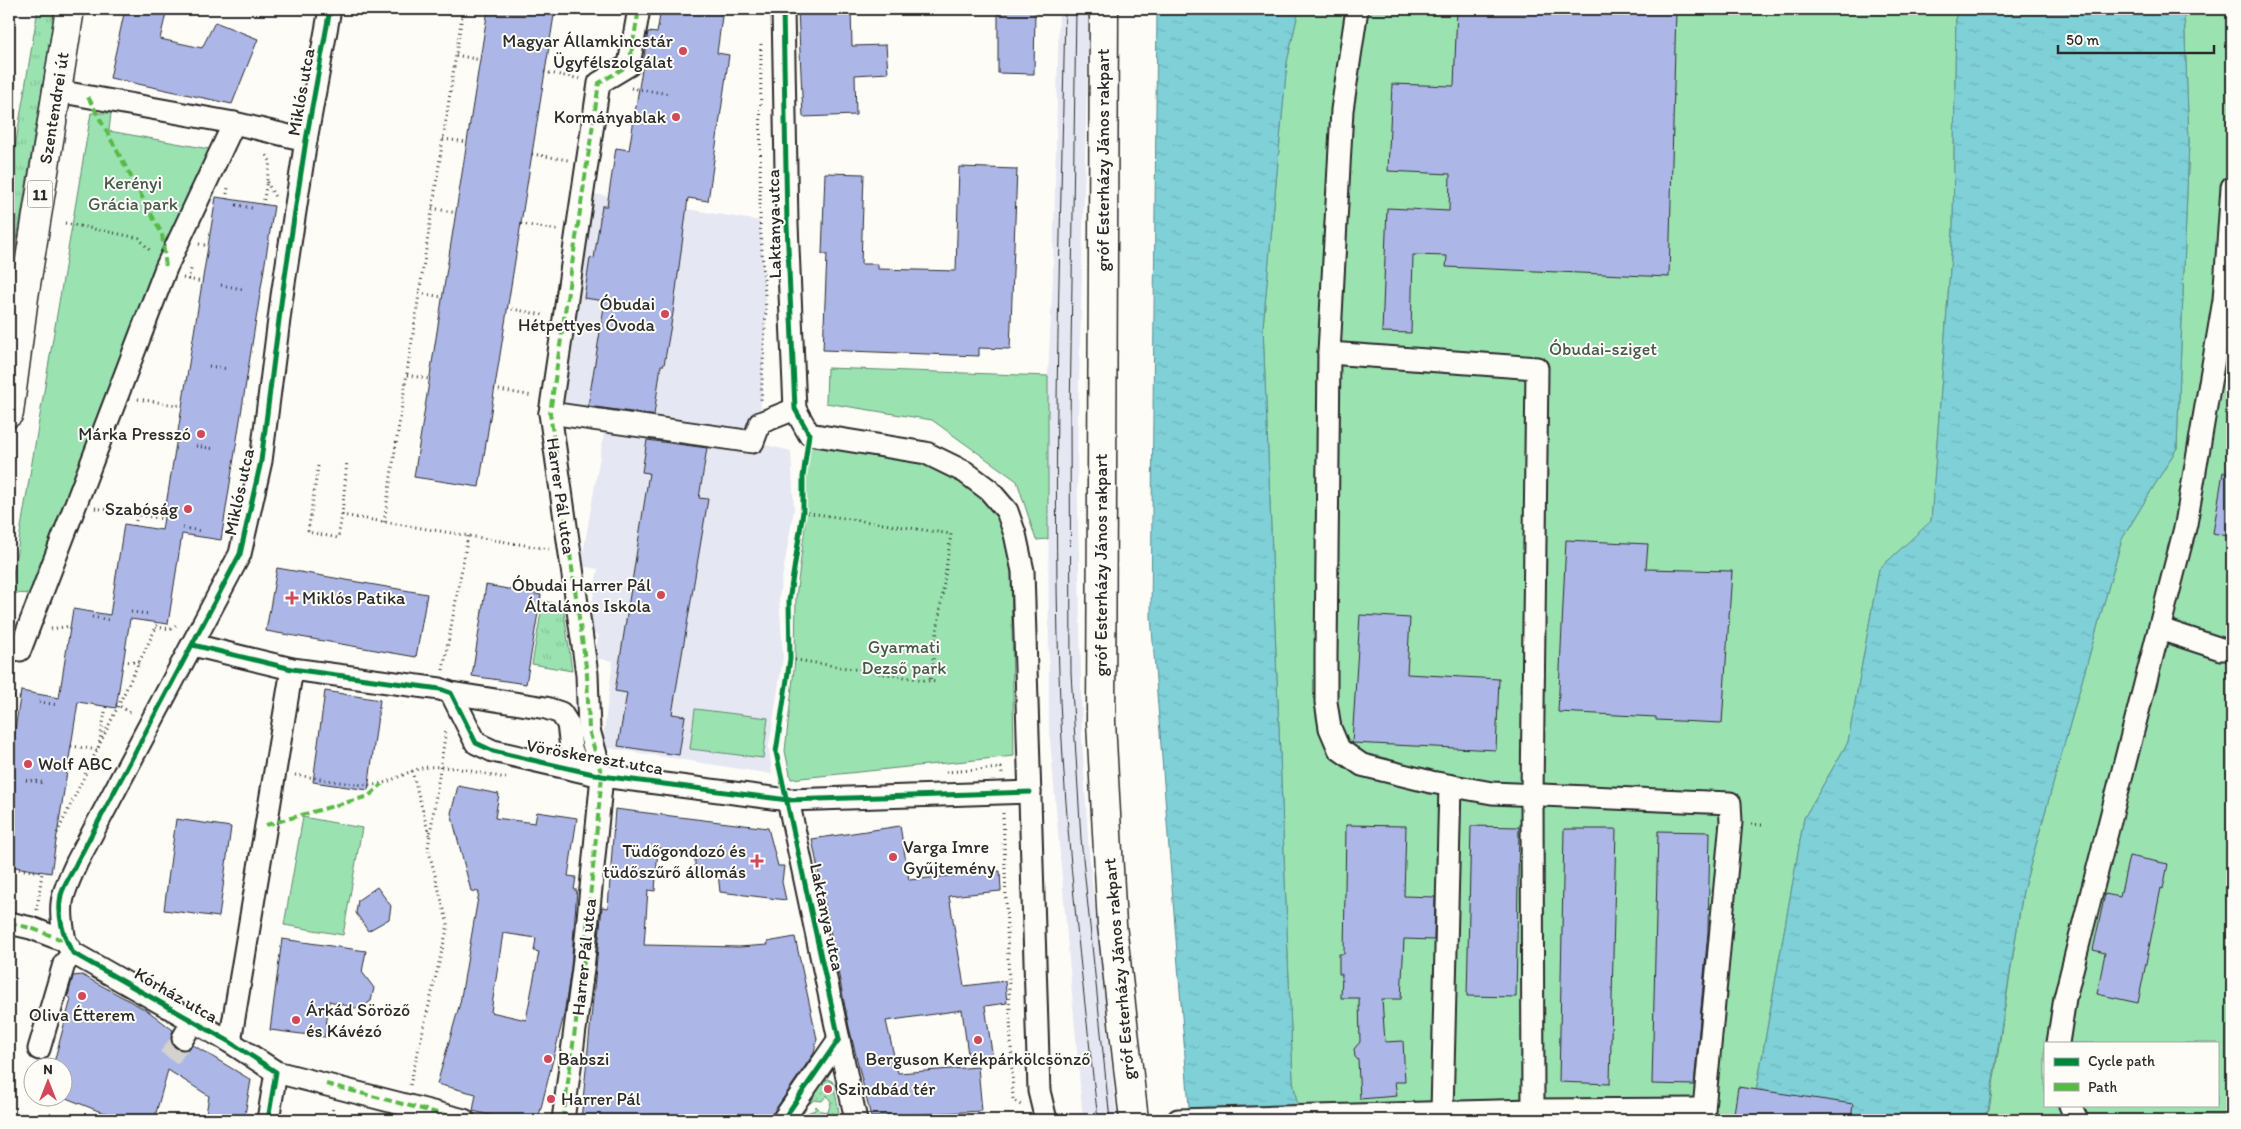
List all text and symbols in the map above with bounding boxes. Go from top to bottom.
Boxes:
scale bar [2058,22,2215,54]
place label: Magyar Államkincstár Ügyfélszolgálat [502,30,674,73]
text: 50 m [2066,31,2099,49]
marker: Magyar Államkincstár Ügyfélszolgálat [677,45,689,57]
street label: Miklós utca [282,46,320,138]
street label: gróf Esterházy János rakpart [1092,48,1114,271]
street label: Szentendrei út [34,50,74,166]
place label: Kormányablak [554,106,667,128]
marker: Kormányablak [670,111,682,123]
street label: Laktanya utca [762,169,786,279]
park label: Kerényi Grácia park [88,172,178,215]
road number: 11 [28,180,52,208]
place label: Óbudai Hétpettyes Óvoda [518,293,656,336]
marker: Óbudai Hétpettyes Óvoda [659,308,671,320]
park label: Óbudai-sziget [1549,338,1657,360]
place label: Márka Presszó [78,423,191,445]
marker: Márka Presszó [195,428,207,440]
street label: Harrer Pál utca [542,436,580,556]
street label: Miklós utca [219,446,259,538]
street label: gróf Esterházy János rakpart [1090,453,1112,676]
place label: Szabóság [105,498,179,520]
marker: Szabóság [182,503,194,515]
place label: Óbudai Harrer Pál Általános Iskola [512,574,652,617]
place label: Miklós Patika [302,587,406,609]
marker: Óbudai Harrer Pál Általános Iskola [655,589,667,601]
marker: Miklós Patika [286,592,298,604]
park label: Gyarmati Dezső park [862,636,946,679]
street label: Vöröskereszt utca [525,734,666,780]
place label: Wolf ABC [38,753,112,775]
marker: Wolf ABC [22,758,34,770]
place label: Varga Imre Gyűjtemény [903,836,996,879]
place label: Tüdőgondozó és tüdőszűrő állomás [603,840,746,883]
marker: Varga Imre Gyűjtemény [887,851,899,863]
marker: Tüdőgondozó és tüdőszűrő állomás [750,854,764,868]
street label: gróf Esterházy János rakpart [1098,857,1140,1081]
street label: Laktanya utca [805,861,849,973]
street label: Harrer Pál utca [567,897,601,1017]
street label: Kórház utca [130,962,222,1028]
marker: Oliva Étterem [76,990,88,1002]
place label: Árkád Söröző és Kávézó [306,999,410,1042]
place label: Oliva Étterem [29,1004,135,1026]
marker: Árkád Söröző és Kávézó [290,1014,302,1026]
marker: Berguson Kerékpárkölcsönző [972,1034,984,1046]
legend [2044,1042,2218,1106]
place label: Babszi [558,1048,609,1070]
place label: Berguson Kerékpárkölcsönző [866,1048,1090,1070]
text: Cycle path [2088,1052,2155,1070]
marker: Babszi [542,1053,554,1065]
north arrow [22,1056,72,1106]
text: N [43,1061,53,1078]
place label: Szindbád tér [838,1078,936,1100]
text: Path [2088,1078,2117,1096]
marker: Szindbád tér [822,1083,834,1095]
place label: Harrer Pál [561,1088,641,1110]
marker: Harrer Pál [545,1093,557,1105]

